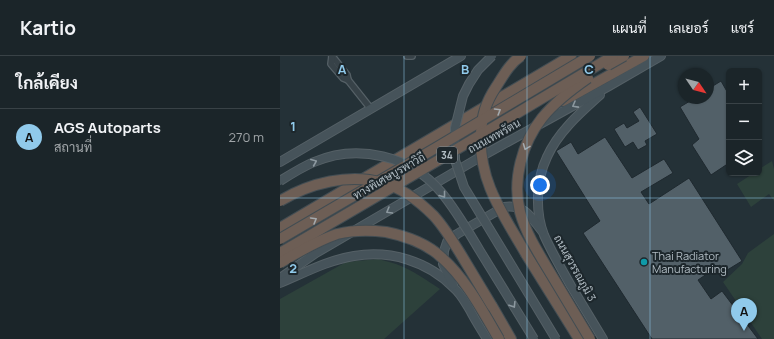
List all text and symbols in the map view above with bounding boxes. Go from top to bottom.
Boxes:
text: Kartio [20,15,76,41]
text: แผนที่ [612,18,647,37]
text: เลเยอร์ [669,18,709,37]
text: แชร์ [731,18,754,37]
text: A [338,60,347,78]
text: B [461,60,469,78]
text: C [584,60,594,78]
north arrow [678,68,714,104]
map controls [726,68,762,176]
button: + [726,68,762,104]
text: ใกล้เคียง [16,71,78,94]
one-way arrow [572,100,579,107]
button: − [726,104,762,140]
one-way arrow [494,108,501,116]
street label: ถนนเทพรัตน [465,115,523,156]
text: AGS Autoparts [54,117,161,138]
text: 1 [290,117,296,135]
text: A [25,128,33,146]
text: 270 m [229,128,264,146]
text: สถานที่ [54,138,92,156]
button: layers [726,140,762,176]
one-way arrow [522,144,530,151]
road number: 34 [437,147,457,163]
street label: ทางพิเศษบูรพาวิถี [350,149,428,203]
one-way arrow [309,159,317,167]
your location [530,175,550,195]
one-way arrow [438,191,445,198]
one-way arrow [386,206,393,213]
one-way arrow [310,217,317,224]
street label: ถนนสุวรรณภูมิ 3 [549,232,600,305]
place label: Thai Radiator Manufacturing [652,248,727,276]
marker: Thai Radiator Manufacturing [639,257,649,267]
text: 2 [289,259,297,277]
pin: A [731,298,757,331]
one-way arrow [508,301,516,308]

